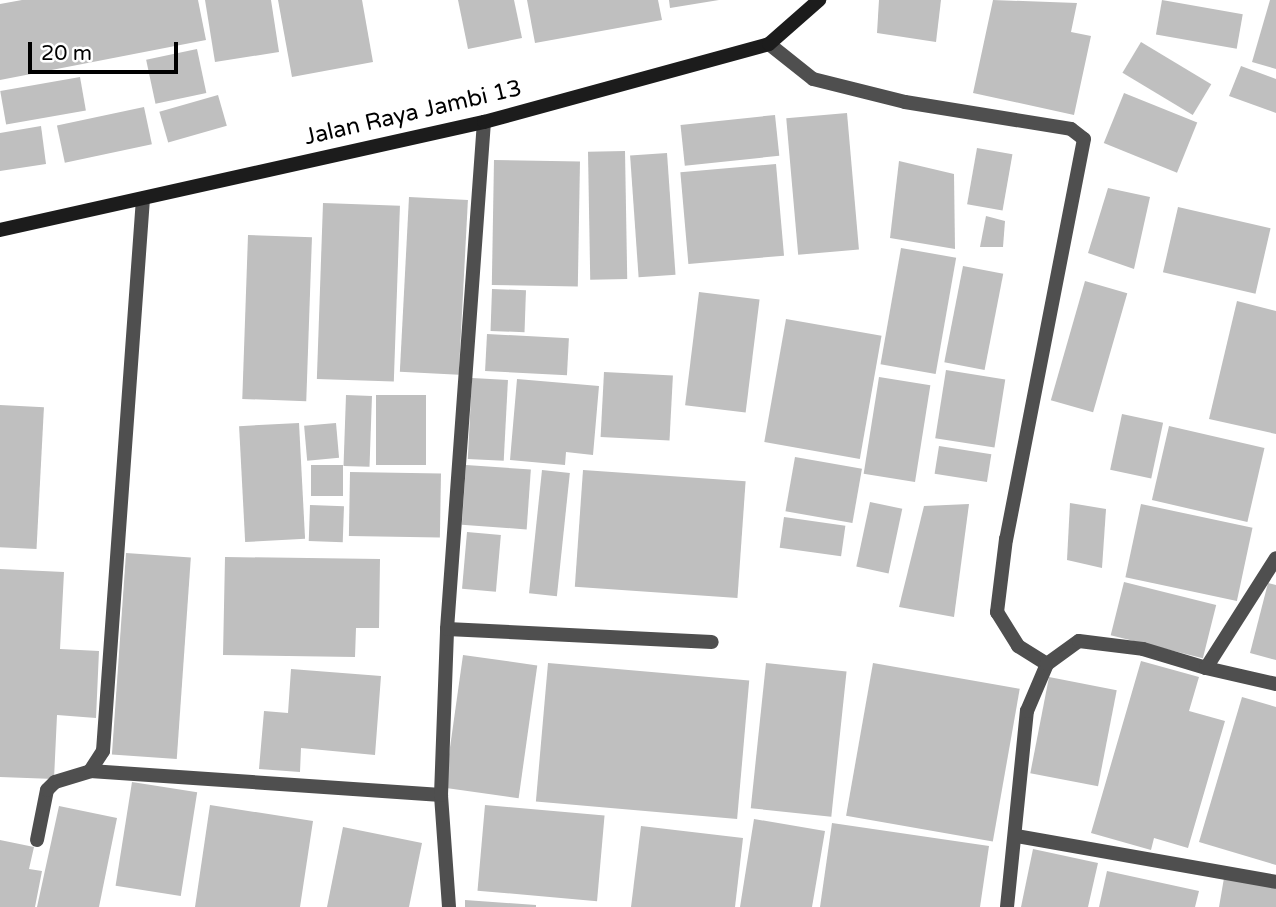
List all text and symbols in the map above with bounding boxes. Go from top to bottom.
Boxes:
scale bar [32,28,182,72]
text: 20 m [41,41,92,66]
street label: Jalan Raya Jambi 13 [302,75,524,151]

